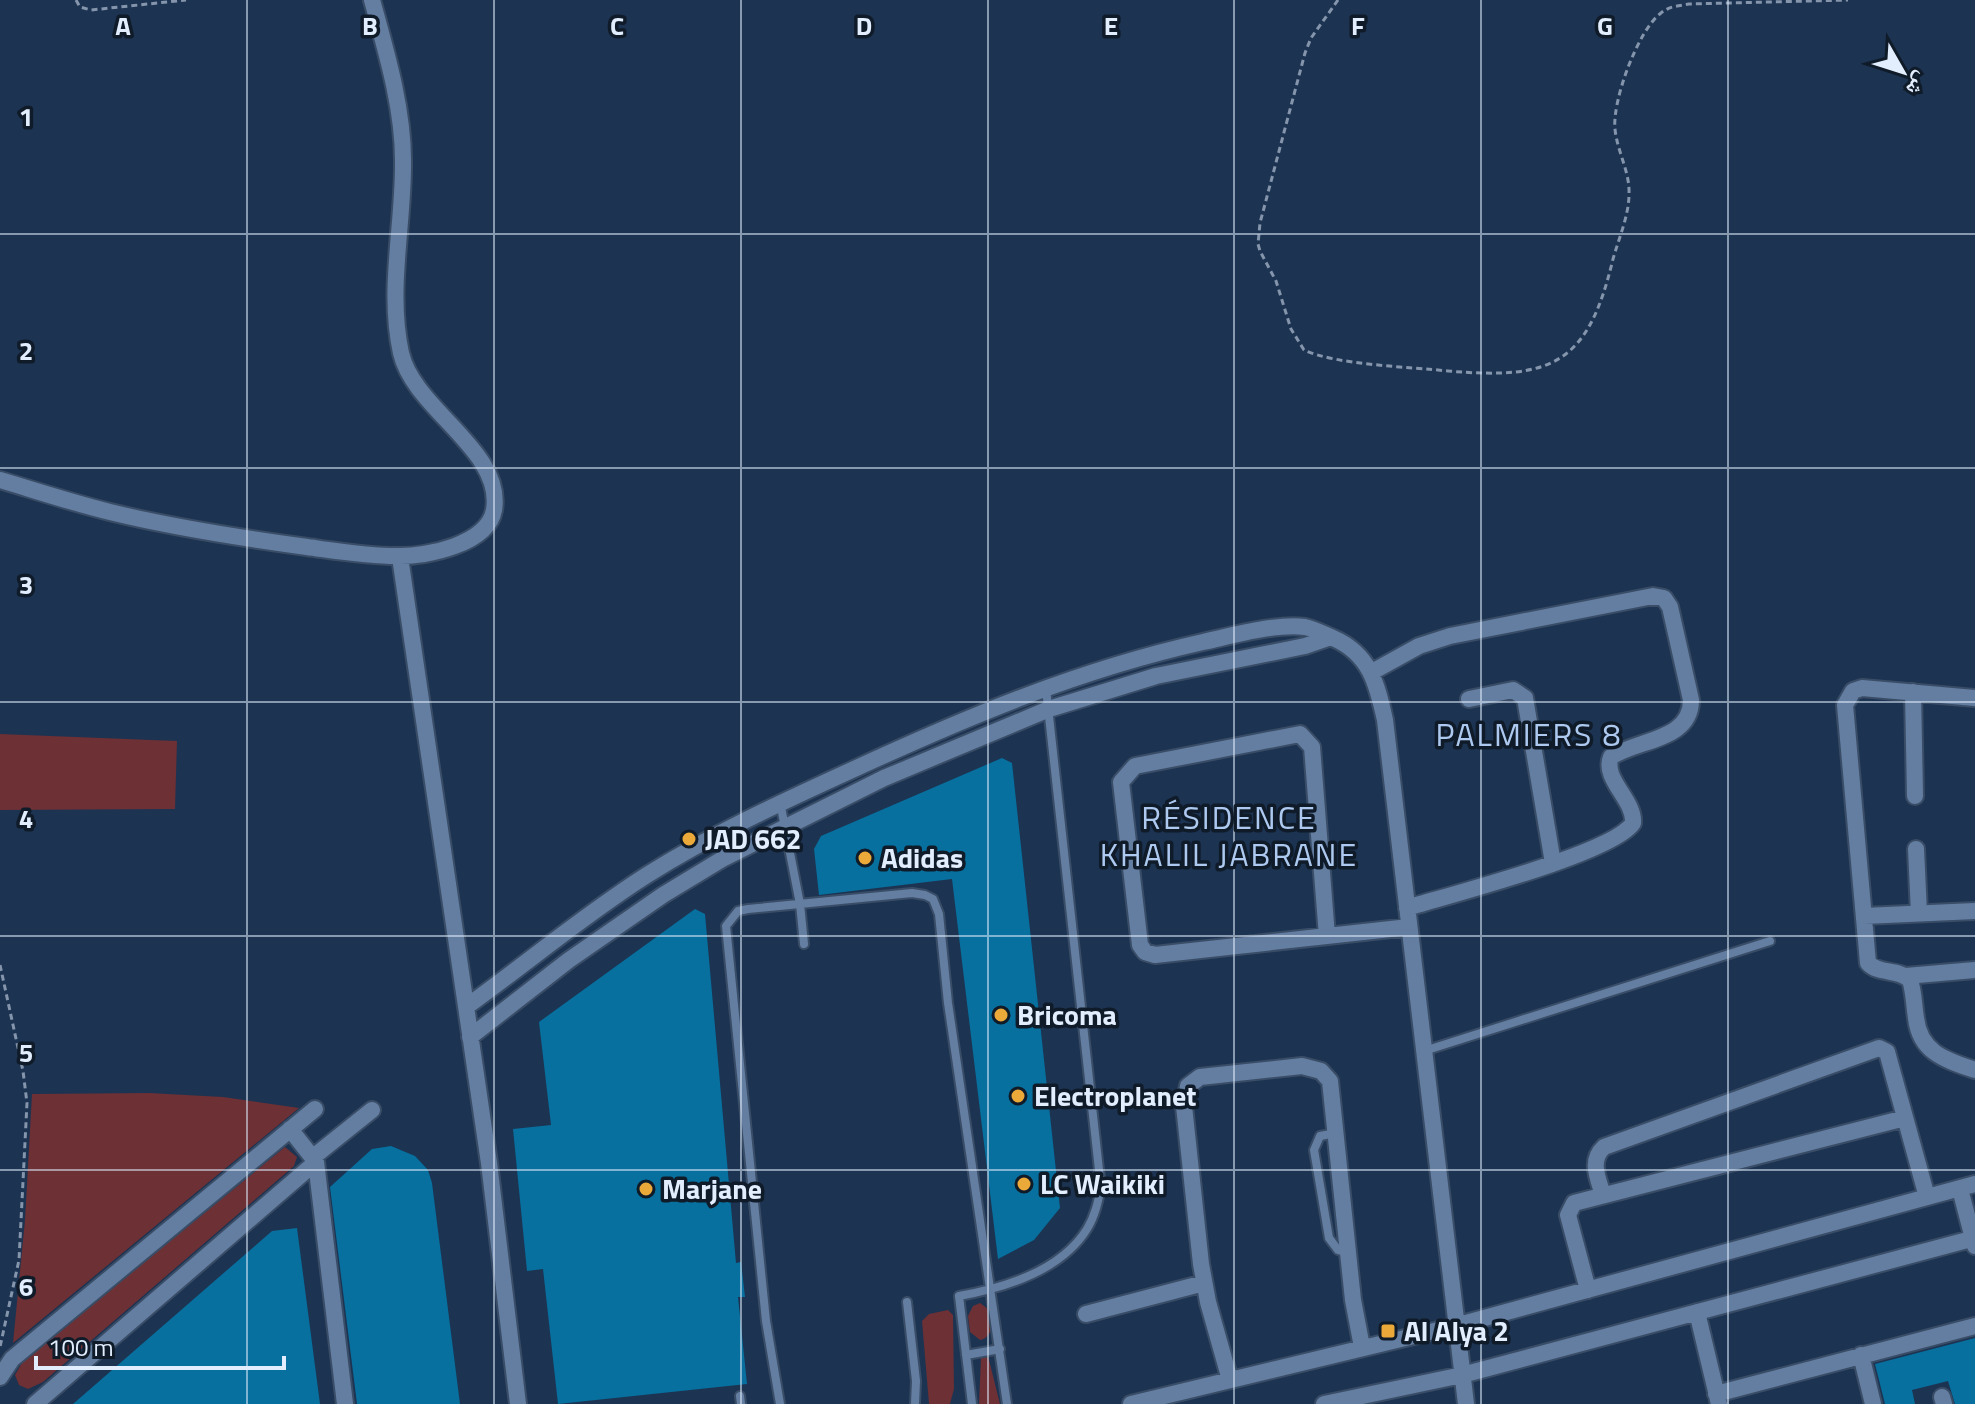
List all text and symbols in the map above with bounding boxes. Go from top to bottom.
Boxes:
text: A [115,6,131,45]
text: B [362,6,378,45]
text: C [610,6,624,45]
text: D [856,6,872,45]
text: E [1104,6,1118,45]
text: F [1351,6,1365,45]
text: G [1597,6,1613,45]
north arrow [1863,32,1943,112]
text: ش [1898,65,1939,104]
text: 1 [19,97,33,136]
text: 2 [19,331,33,370]
text: 3 [19,565,33,604]
district label: PALMIERS 8 [1436,710,1622,758]
district label: RÉSIDENCE KHALIL JABRANE [1100,793,1358,878]
text: 4 [19,799,33,838]
place label: JAD 662 [705,817,801,860]
marker: JAD 662 [680,830,698,848]
place label: Adidas [881,836,963,879]
marker: Adidas [856,849,874,867]
place label: Bricoma [1017,993,1117,1036]
marker: Bricoma [992,1006,1010,1024]
text: 5 [19,1033,33,1072]
place label: Electroplanet [1034,1074,1196,1117]
marker: Electroplanet [1009,1087,1027,1105]
place label: LC Waikiki [1040,1162,1165,1205]
place label: Marjane [662,1167,762,1210]
marker: LC Waikiki [1015,1175,1033,1193]
marker: Marjane [637,1180,655,1198]
text: 6 [19,1267,33,1306]
place label: Al Alya 2 [1404,1309,1509,1352]
scale bar [36,1320,284,1370]
marker: Al Alya 2 [1379,1322,1397,1340]
text: 100 m [48,1329,114,1365]

